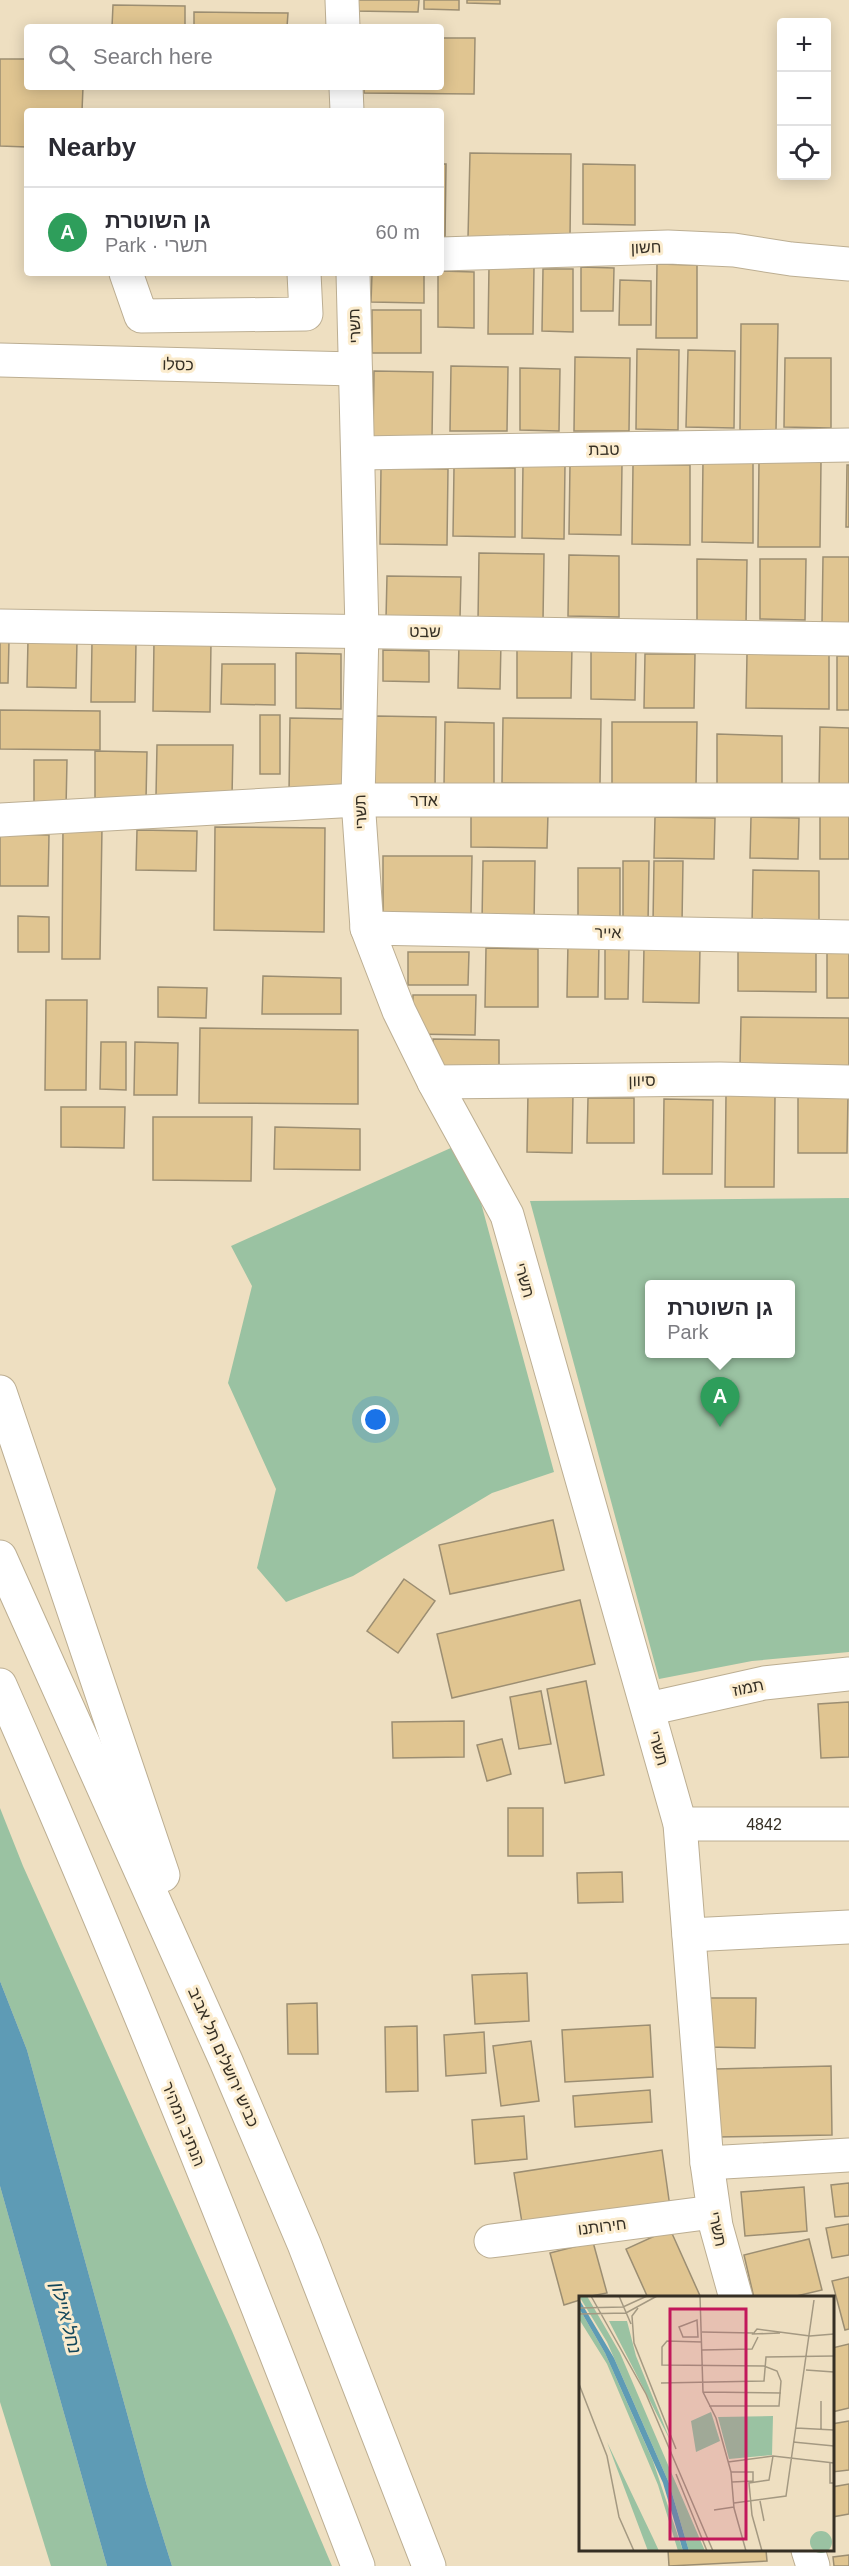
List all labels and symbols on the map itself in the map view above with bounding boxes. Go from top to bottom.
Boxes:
street label: חשון [630,238,662,257]
street label: תשרי [345,308,364,344]
street label: כסלו [162,356,194,373]
street label: טבת [588,441,620,458]
street label: שבט [409,623,441,640]
street label: אדר [410,792,438,809]
street label: תשרי [351,794,370,830]
street label: אייר [594,924,622,941]
street label: סיוון [628,1072,656,1089]
street label: תשרי [512,1261,538,1299]
pin: A [700,1378,740,1427]
your location [361,1405,390,1434]
street label: תמוז [731,1676,765,1699]
street label: תשרי [646,1729,672,1767]
street label: 4842 [746,1816,782,1833]
street label: כביש ירושלים תל אביב [185,1985,262,2130]
street label: הנתיב המהיר [159,2080,208,2169]
street label: תשרי [706,2210,729,2248]
street label: חירותנו [577,2215,627,2238]
water label: נחל איילון [47,2279,85,2356]
inset map [579,2296,834,2551]

